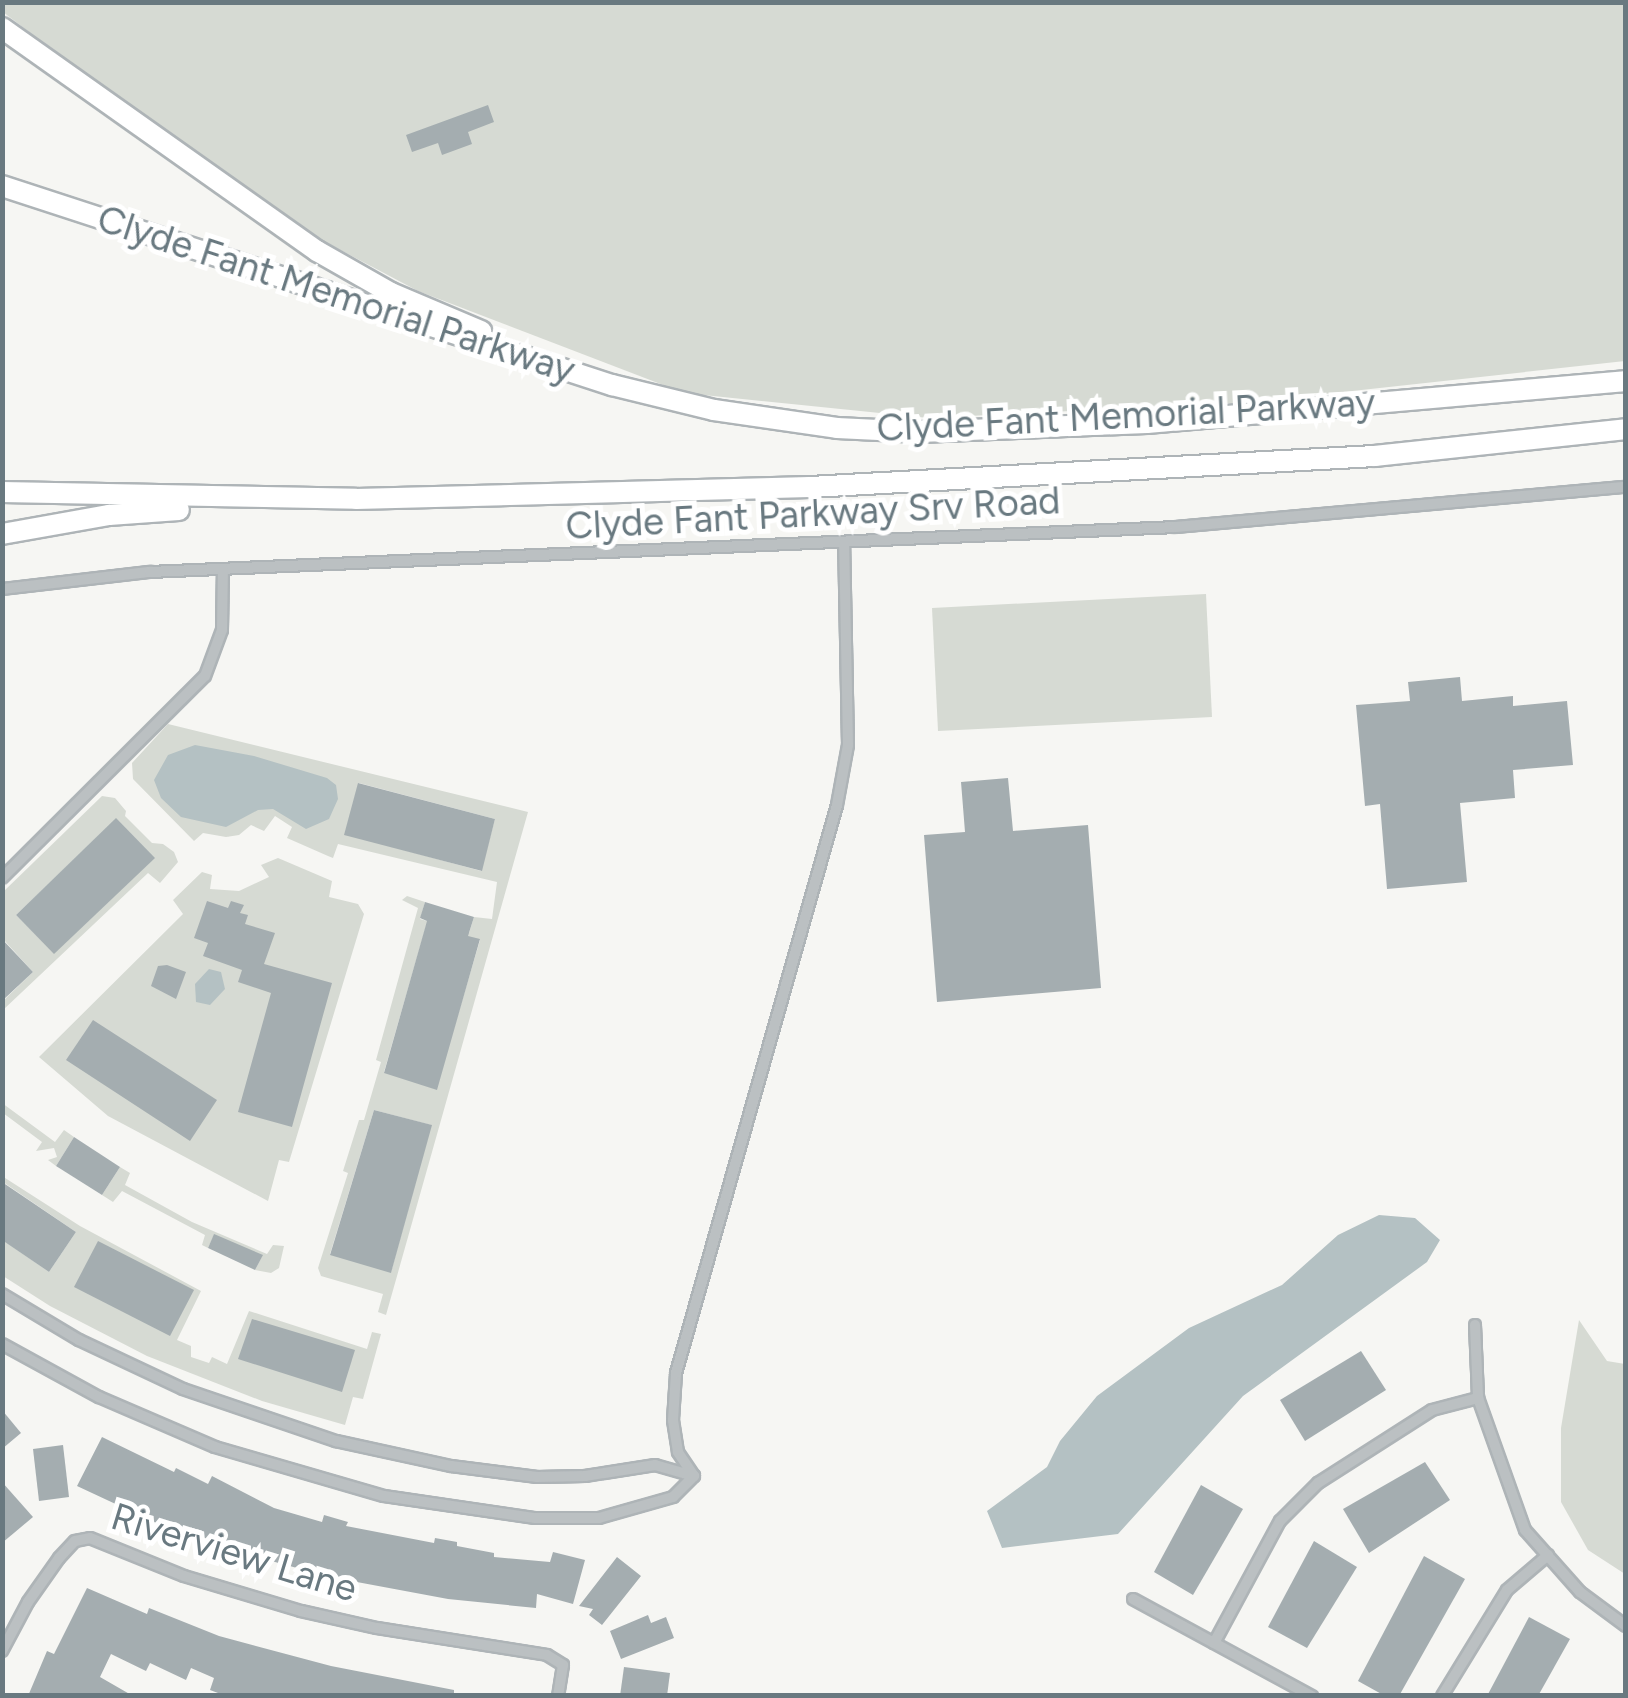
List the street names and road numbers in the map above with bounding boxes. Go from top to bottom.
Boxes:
street label: Clyde Fant Memorial Parkway [92,196,580,394]
street label: Clyde Fant Memorial Parkway [876,380,1376,452]
street label: Clyde Fant Parkway Srv Road [564,478,1062,550]
street label: Riverview Lane [106,1494,362,1612]

